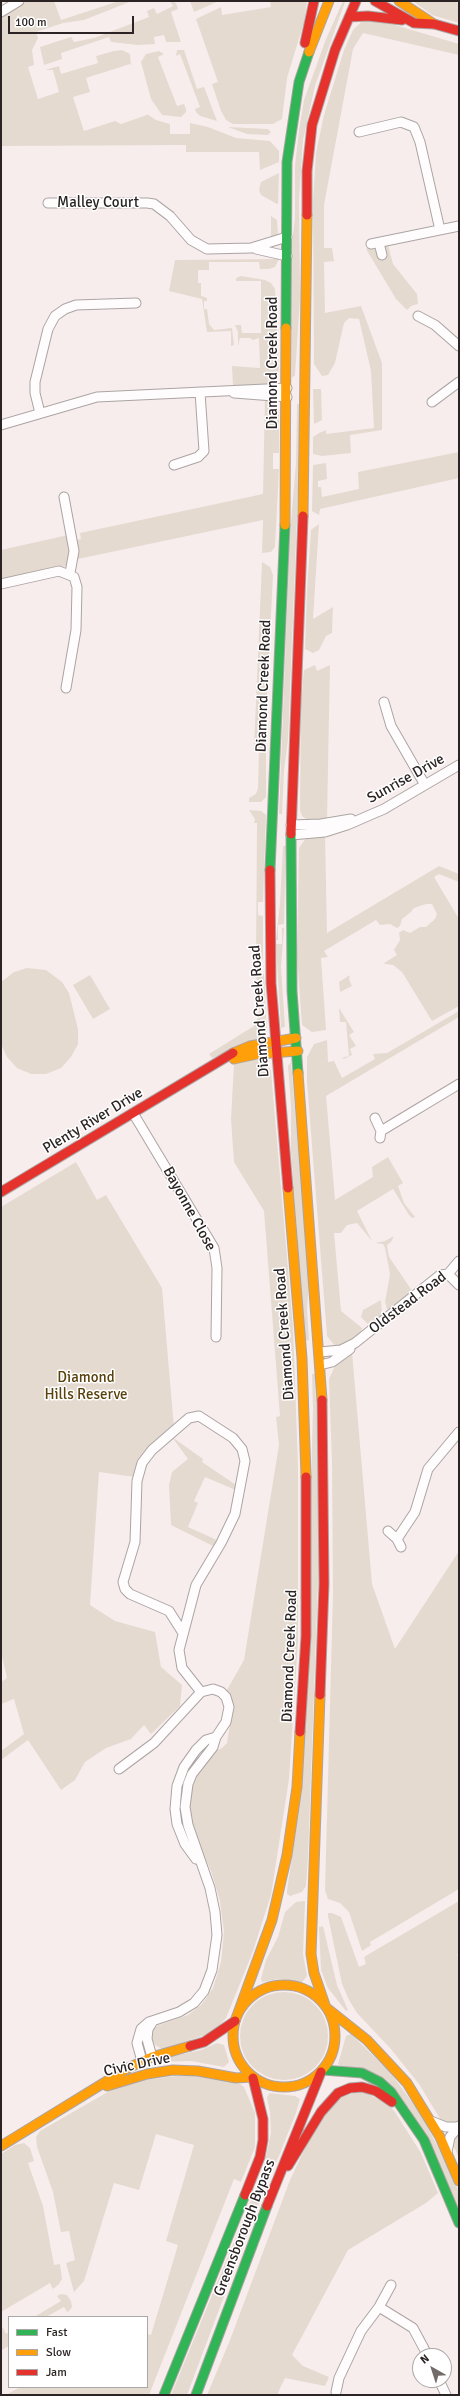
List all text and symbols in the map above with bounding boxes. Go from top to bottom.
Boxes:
scale bar [10,8,136,34]
text: 100 m [15,15,47,30]
street label: Malley Court [57,194,139,212]
street label: Diamond Creek Road [264,297,282,429]
street label: Diamond Creek Road [253,619,275,753]
street label: Sunrise Drive [364,750,448,808]
street label: Diamond Creek Road [246,944,274,1078]
street label: Plenty River Drive [40,1084,146,1158]
street label: Bayonne Close [158,1164,220,1254]
street label: Diamond Creek Road [271,1267,299,1401]
street label: Oldstead Road [366,1268,450,1338]
park label: Diamond Hills Reserve [44,1369,128,1404]
street label: Diamond Creek Road [279,1589,301,1723]
street label: Civic Drive [102,2049,172,2081]
street label: Greensborough Bypass [211,2157,279,2299]
legend [8,2316,148,2388]
text: Fast [46,2325,67,2340]
text: Slow [46,2345,71,2360]
north arrow [412,2348,452,2388]
text: N [418,2352,432,2367]
text: Jam [46,2365,67,2380]

